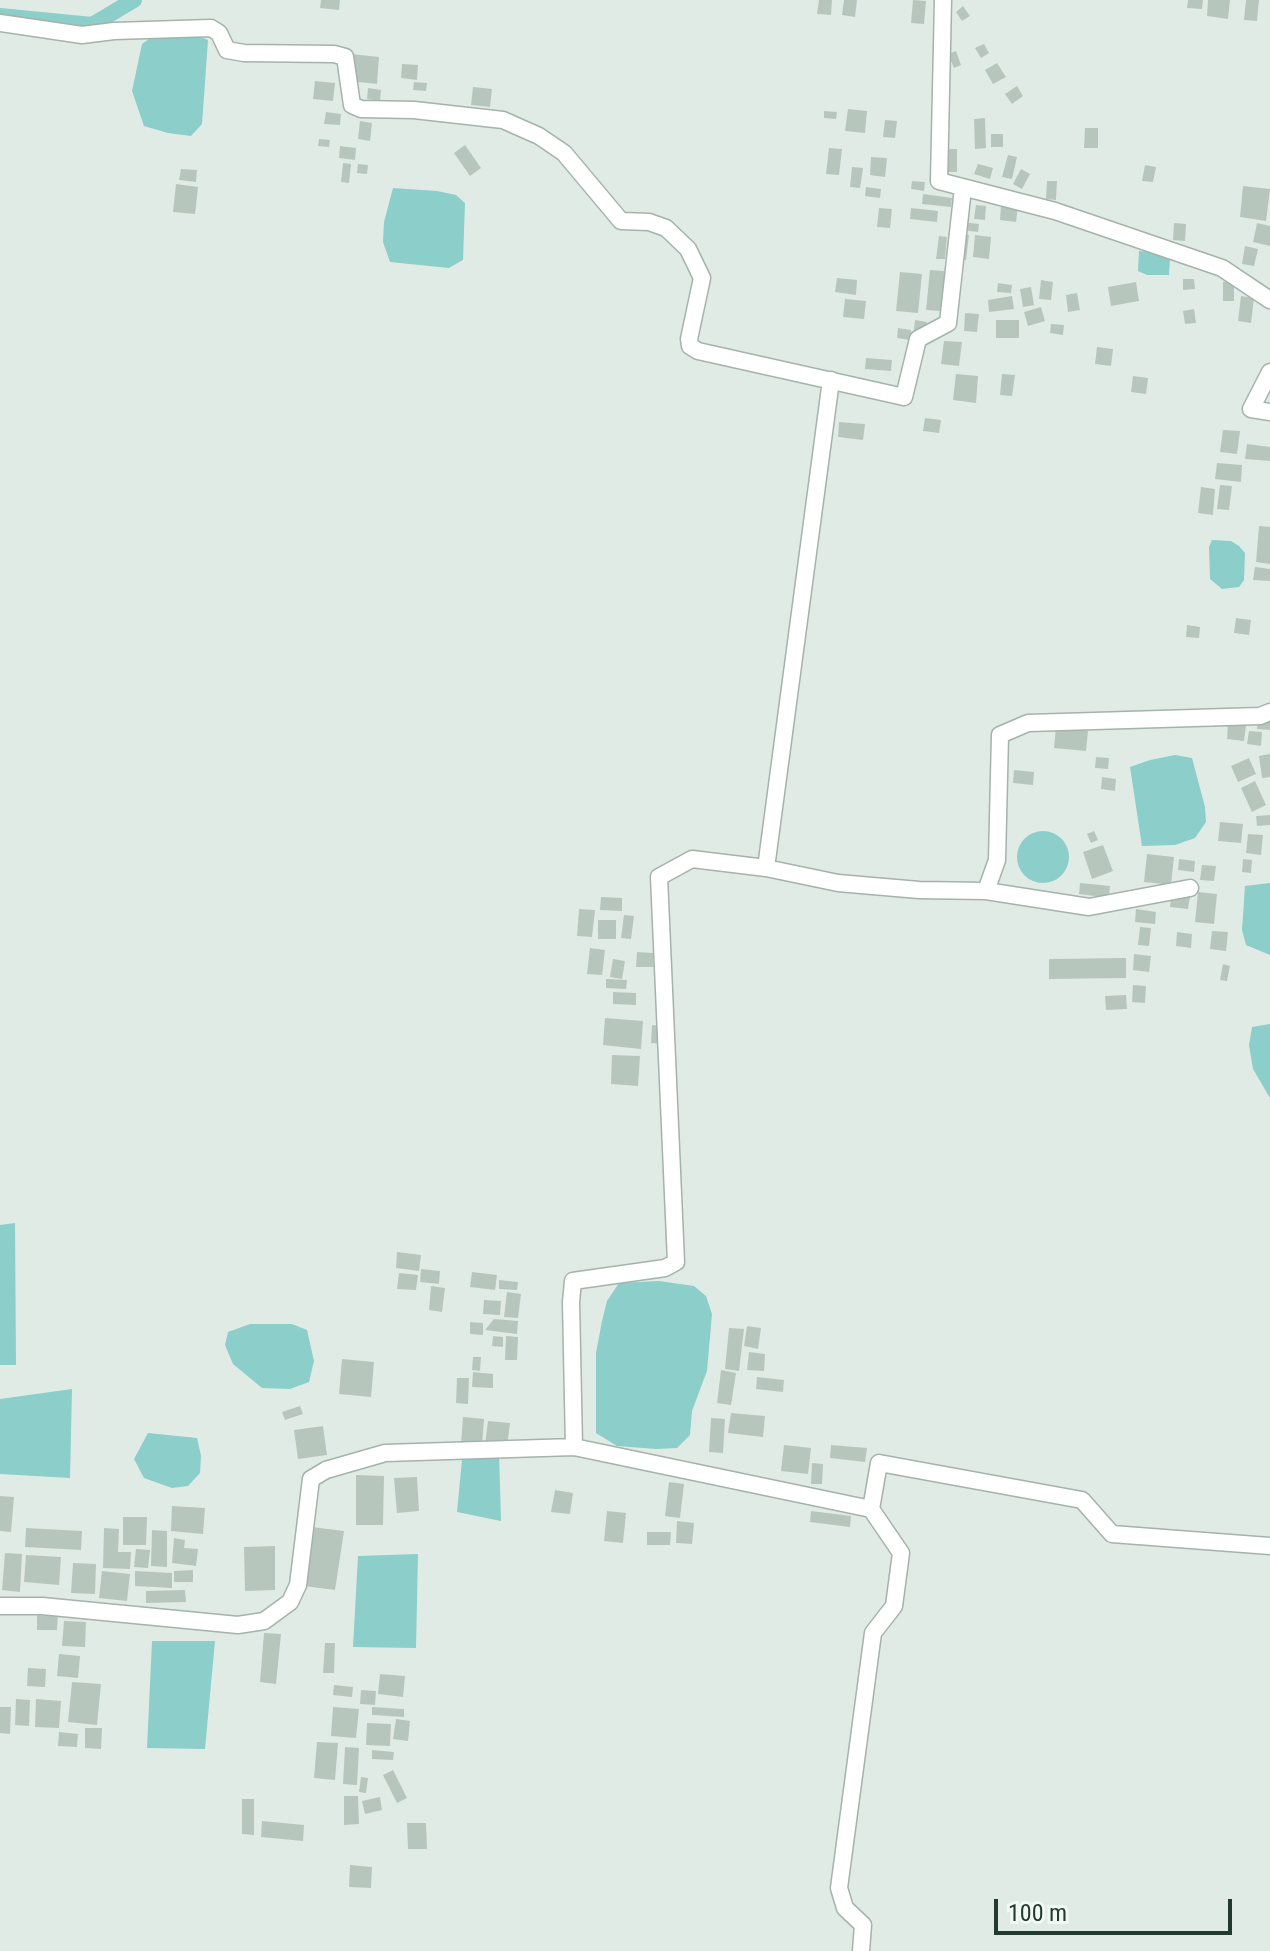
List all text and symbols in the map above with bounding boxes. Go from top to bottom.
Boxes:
scale bar [998,1883,1236,1933]
text: 100 m [1008,1899,1067,1927]

